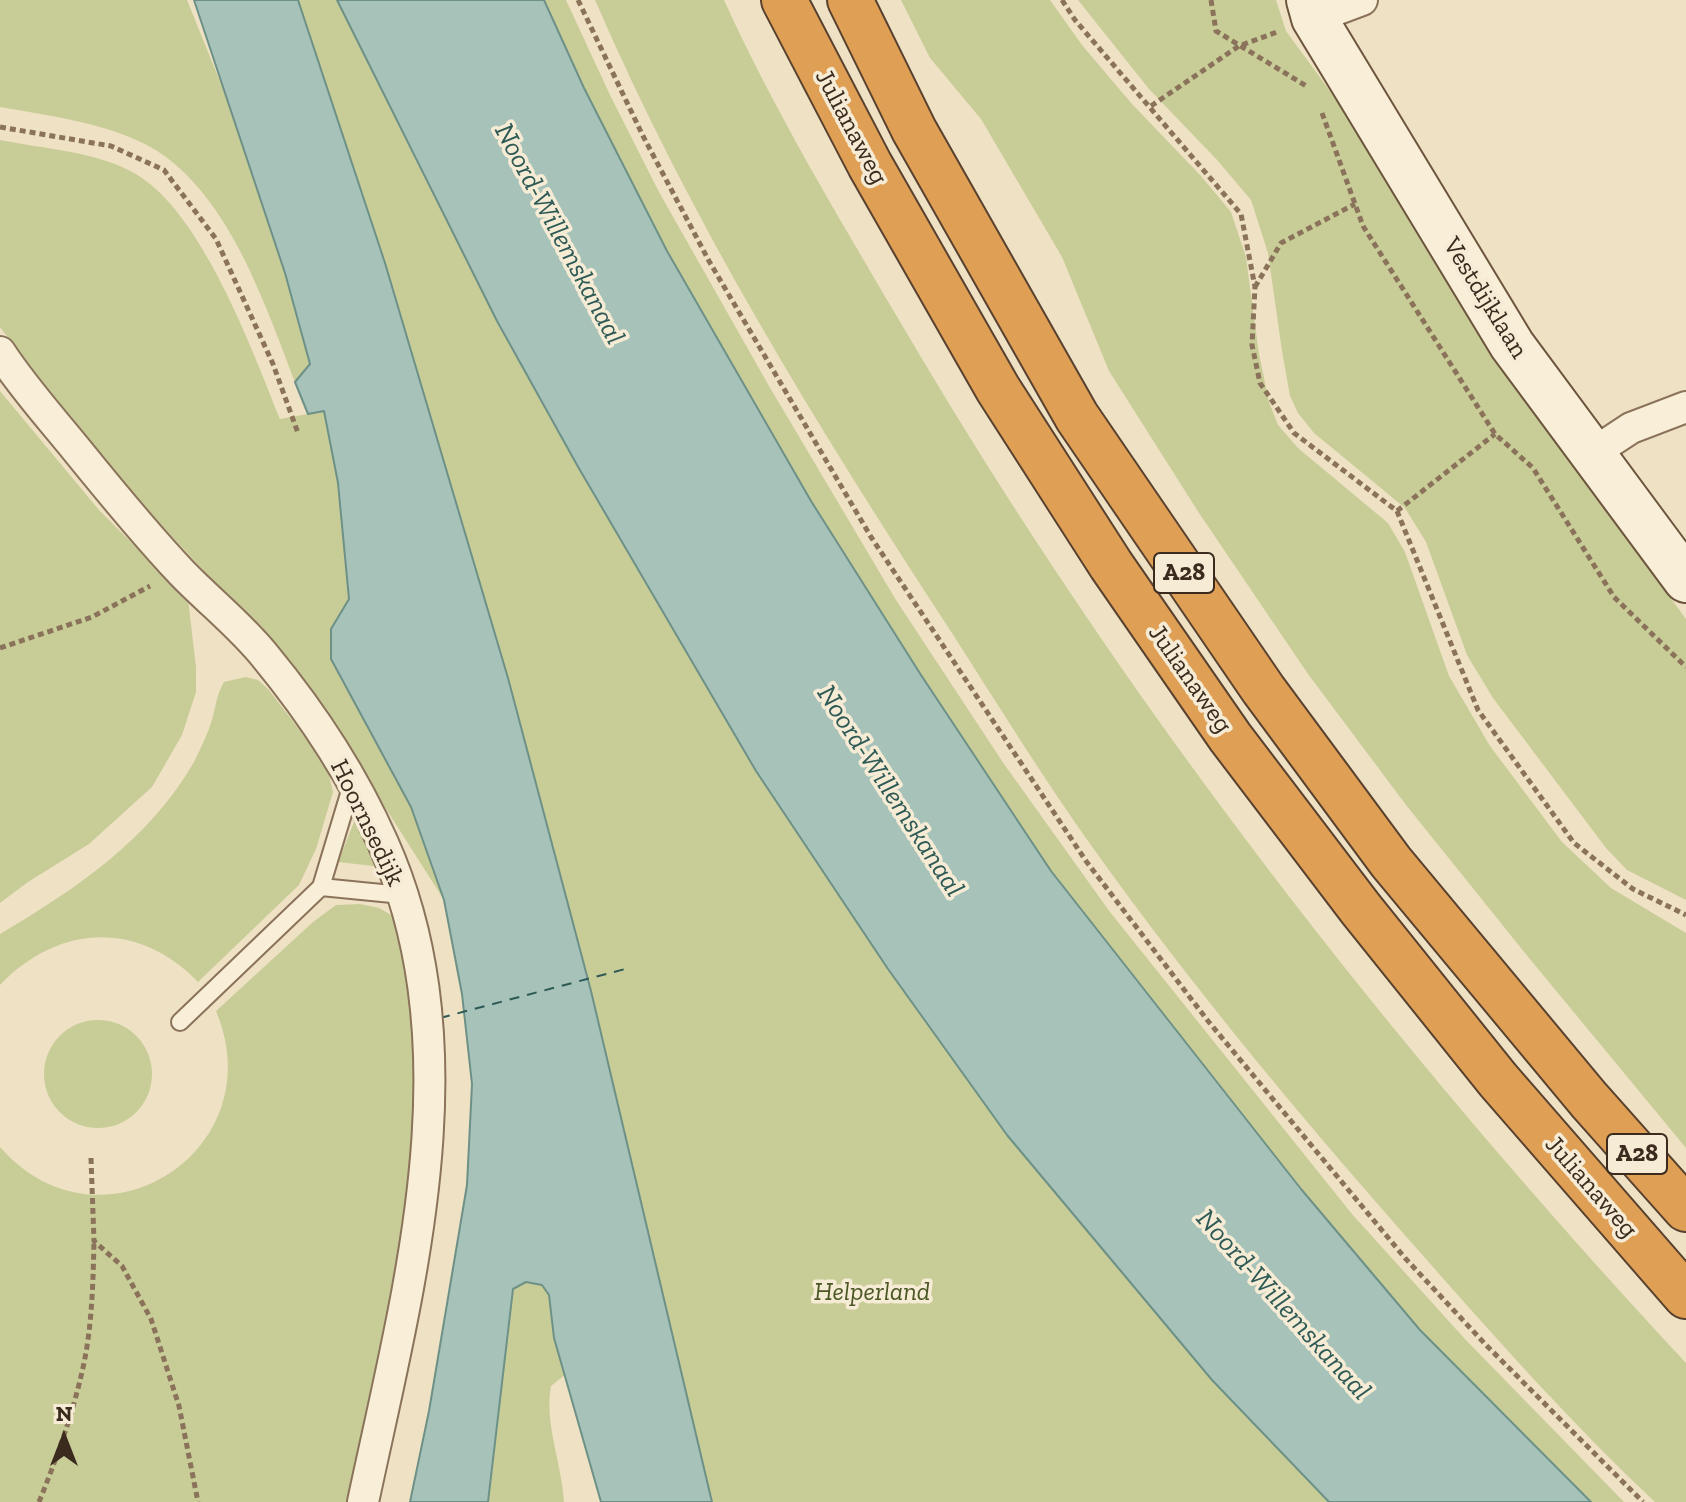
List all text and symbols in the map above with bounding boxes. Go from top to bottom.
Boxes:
street label: Julianaweg [808,64,894,190]
water label: Noord-Willemskanaal [487,118,631,350]
street label: Vestdijklaan [1435,232,1535,364]
road number: A28 [1154,553,1214,593]
street label: Julianaweg [1141,619,1239,739]
water label: Noord-Willemskanaal [809,679,971,903]
street label: Hoornsedijk [323,755,411,891]
street label: Julianaweg [1538,1129,1644,1245]
road number: A28 [1607,1134,1667,1174]
water label: Noord-Willemskanaal [1188,1203,1378,1407]
park label: Helperland [814,1277,930,1309]
north arrow [24,1398,104,1478]
text: N [56,1400,72,1427]

